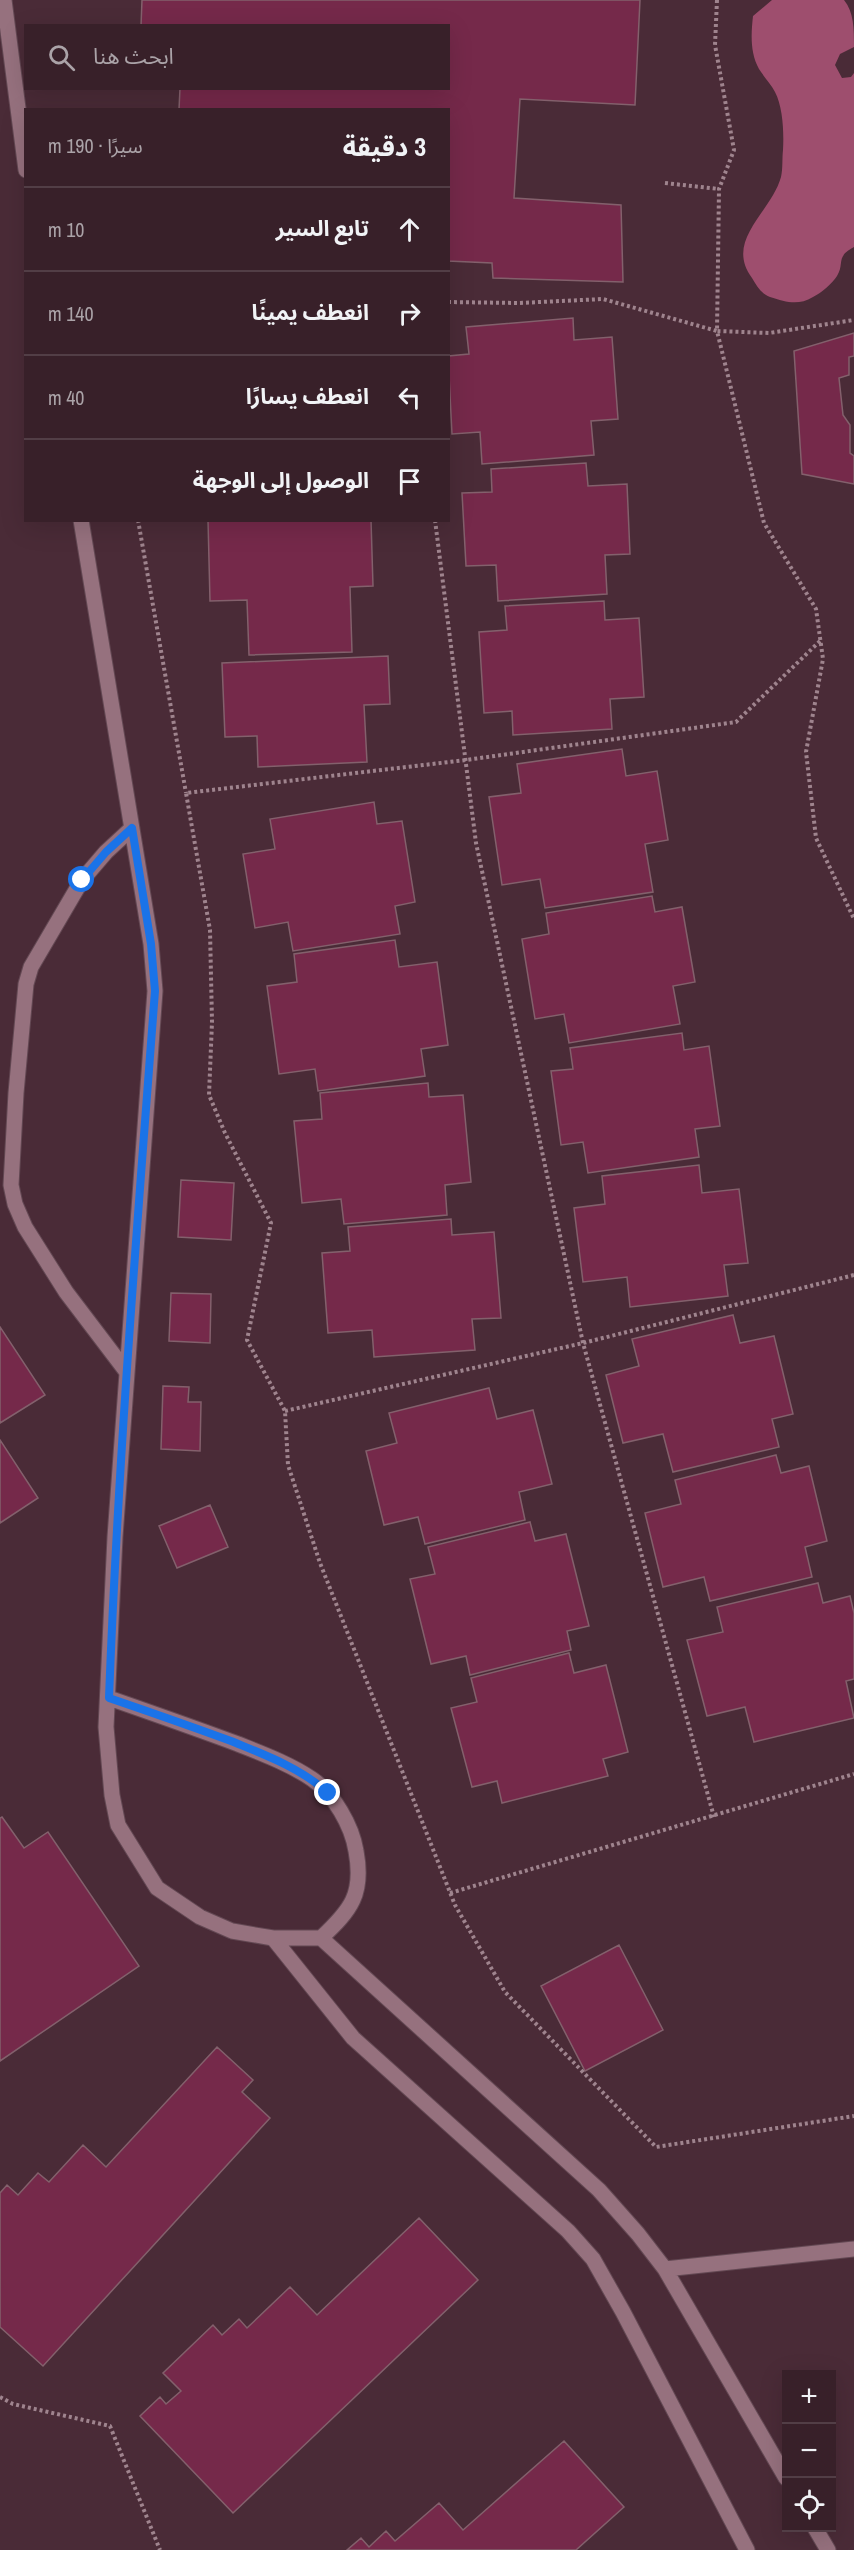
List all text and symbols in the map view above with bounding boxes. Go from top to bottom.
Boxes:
search box [24,24,450,90]
icon: search [45,41,78,74]
text: ابحث هنا [93,41,174,71]
text: 3 دقيقة [343,129,426,164]
text: سيرًا · 190 m [48,132,143,159]
text: تابع السير [276,213,369,243]
icon: ahead [393,213,426,246]
text: 10 m [48,216,84,243]
text: انعطف يمينًا [251,297,369,327]
icon: right [393,297,426,330]
text: 140 m [48,300,94,327]
text: انعطف يسارًا [246,381,369,411]
icon: left [393,381,426,414]
text: 40 m [48,384,84,411]
text: الوصول إلى الوجهة [193,465,369,495]
icon: arrive [393,465,426,498]
route start [68,866,94,892]
route end [314,1779,340,1805]
map controls [782,2370,836,2532]
button: + [782,2370,836,2424]
button: − [782,2424,836,2478]
button: locate [782,2478,836,2532]

